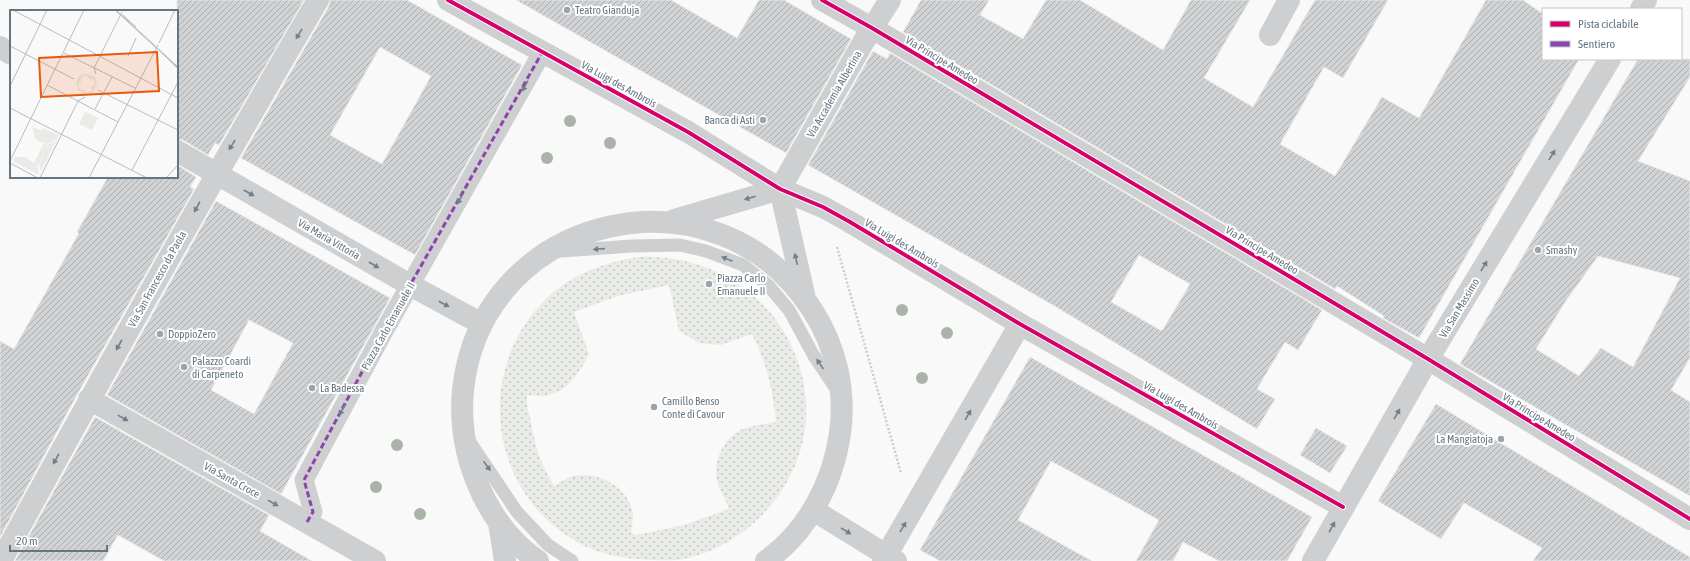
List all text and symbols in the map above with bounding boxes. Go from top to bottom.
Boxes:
place label: Teatro Gianduja [575,4,639,16]
marker: Teatro Gianduja [562,5,572,15]
legend [1542,8,1682,60]
inset map [10,10,178,178]
text: Pista ciclabile [1578,17,1639,31]
one-way arrow [295,28,302,40]
street label: Via Principe Amedeo [903,33,981,87]
text: Sentiero [1578,37,1616,51]
street label: Via Accademia Albertina [804,48,864,140]
street label: Via Luigi des Ambrois [579,58,659,110]
one-way arrow [521,80,528,92]
place label: Banca di Asti [704,114,755,126]
marker: Banca di Asti [758,115,768,125]
one-way arrow [229,139,236,151]
one-way arrow [1548,149,1555,161]
one-way arrow [243,190,255,197]
one-way arrow [457,193,464,205]
one-way arrow [744,195,756,201]
one-way arrow [193,201,200,213]
street label: Via Maria Vittoria [296,216,362,262]
street label: Via Luigi des Ambrois [863,216,941,270]
street label: Via Principe Amedeo [1223,223,1301,277]
street label: Via San Francesco da Paola [126,229,188,329]
place label: Smashy [1546,244,1578,256]
one-way arrow [593,245,605,252]
marker: Smashy [1533,245,1543,255]
one-way arrow [793,253,799,265]
one-way arrow [722,256,733,262]
one-way arrow [1481,260,1488,272]
one-way arrow [368,261,380,268]
place label: Piazza Carlo Emanuele II [717,272,766,297]
street label: Via San Massimo [1437,276,1481,340]
marker: Piazza Carlo Emanuele II [704,279,714,289]
street label: Piazza Carlo Emanuele II [359,280,417,372]
one-way arrow [439,300,450,307]
place label: DoppioZero [168,328,216,340]
marker: DoppioZero [155,329,165,339]
one-way arrow [116,339,123,351]
place label: Palazzo Coardi di Carpeneto [192,355,251,380]
one-way arrow [816,359,824,370]
marker: Palazzo Coardi di Carpeneto [179,362,189,372]
street label: Via Luigi des Ambrois [1141,379,1221,431]
place label: La Badessa [320,382,364,394]
marker: La Badessa [307,383,317,393]
street label: Via Principe Amedeo [1500,390,1578,444]
place label: Camillo Benso Conte di Cavour [662,395,725,420]
marker: Camillo Benso Conte di Cavour [649,402,659,412]
one-way arrow [339,404,345,416]
one-way arrow [1393,408,1400,420]
one-way arrow [965,409,972,421]
one-way arrow [117,415,129,422]
place label: La Mangiatoja [1436,433,1493,445]
marker: La Mangiatoja [1496,434,1506,444]
one-way arrow [53,453,60,465]
street label: Via Santa Croce [202,460,262,500]
one-way arrow [483,461,491,471]
one-way arrow [267,499,279,506]
one-way arrow [1328,521,1335,533]
one-way arrow [900,522,907,533]
scale bar [10,527,107,553]
one-way arrow [841,527,851,535]
text: 20 m [16,534,38,548]

